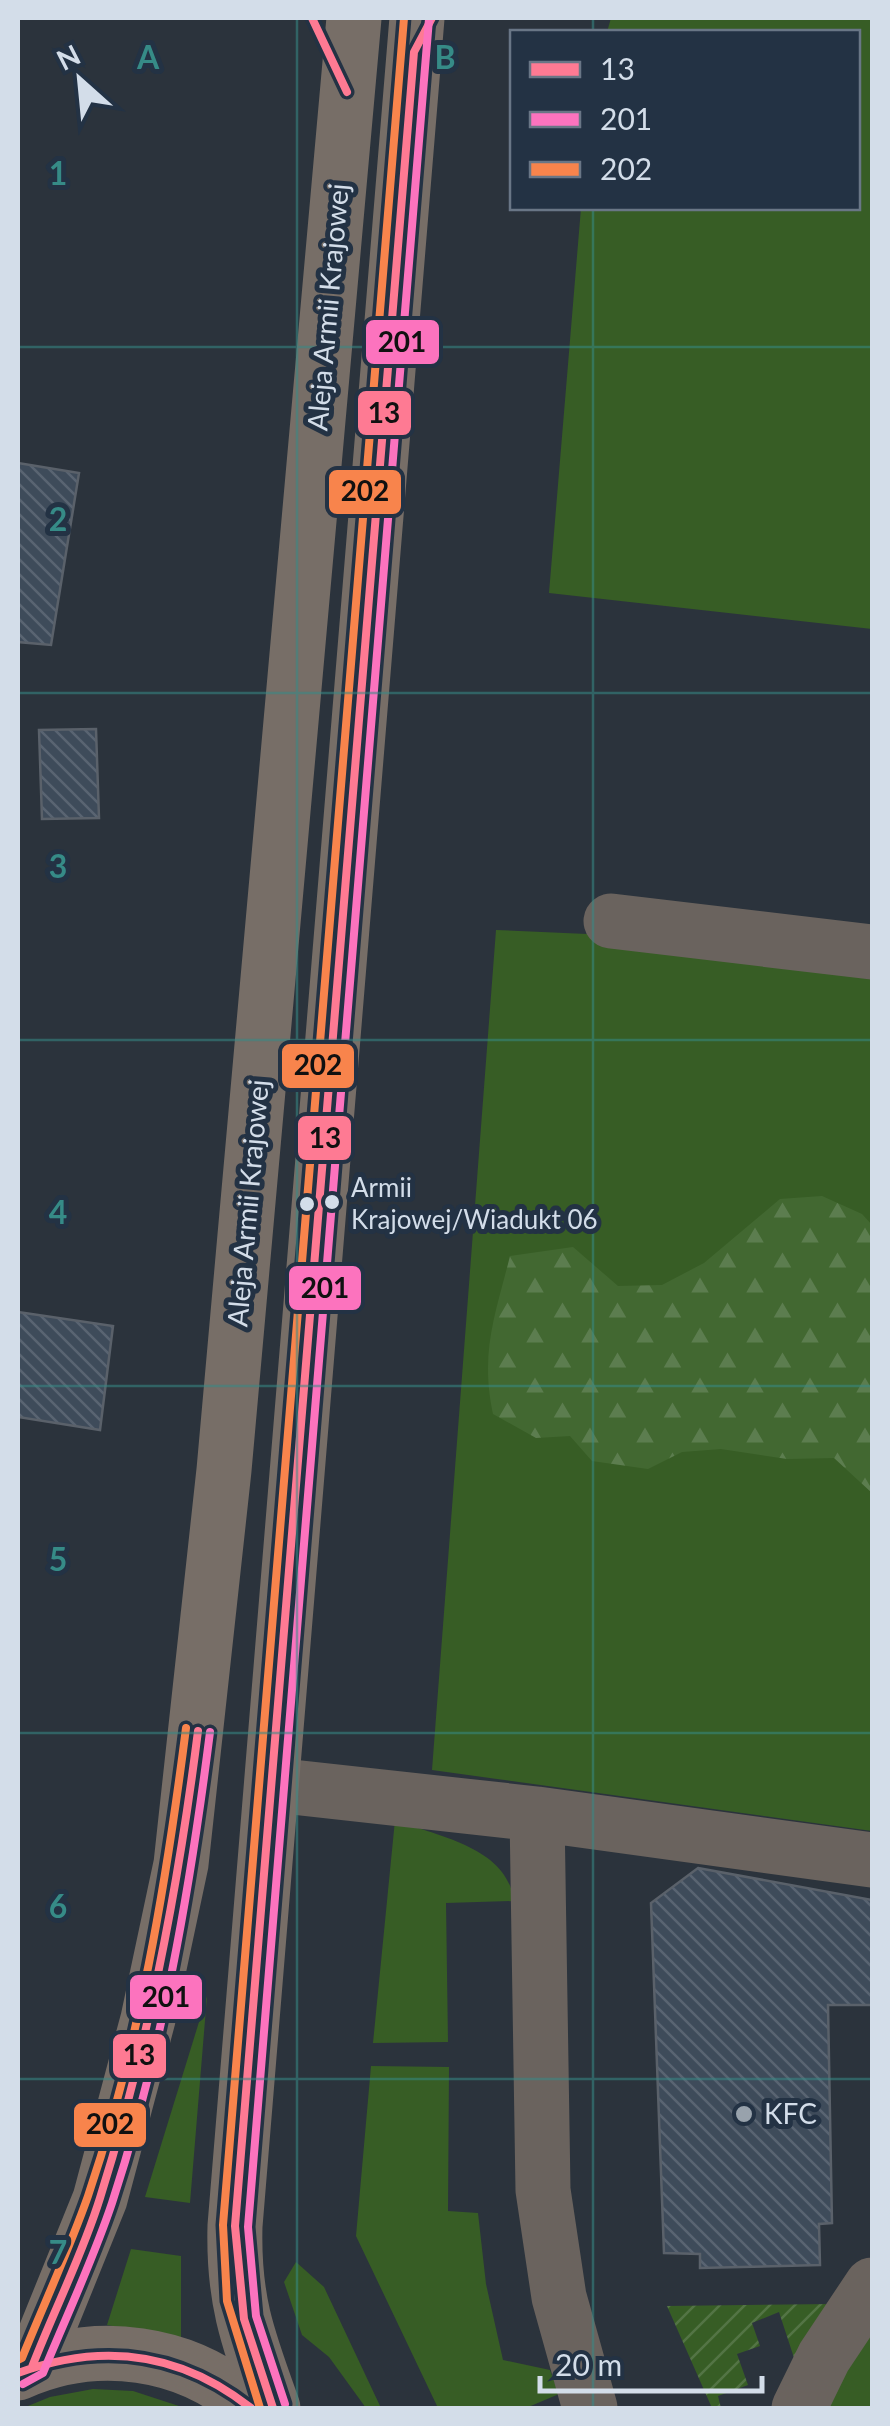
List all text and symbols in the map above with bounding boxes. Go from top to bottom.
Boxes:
north arrow [30,30,130,130]
legend [510,30,860,210]
text: N [51,37,86,77]
text: A [136,37,160,76]
text: B [434,37,456,76]
text: 13 [600,50,635,86]
text: 201 [600,100,652,136]
text: 202 [600,150,652,186]
text: 1 [49,153,67,192]
street label: Aleja Armii Krajowej [299,182,355,432]
line badge: 201 [364,318,441,366]
text: 201 [378,324,426,358]
line badge: 13 [356,389,413,437]
text: 13 [368,395,400,429]
line badge: 202 [327,468,403,516]
text: 202 [341,473,389,507]
text: 2 [49,499,67,538]
text: 3 [49,846,67,885]
line badge: 202 [280,1042,356,1090]
text: 202 [294,1047,342,1081]
street label: Aleja Armii Krajowej [219,1078,275,1328]
line badge: 13 [296,1114,353,1162]
text: 13 [309,1120,341,1154]
place label: Armii Krajowej/Wiadukt 06 [351,1171,598,1235]
text: 4 [49,1192,67,1231]
marker: Armii Krajowej/Wiadukt 06 [322,1192,342,1212]
unlabelled marker [297,1194,317,1214]
line badge: 201 [287,1264,363,1312]
text: 201 [301,1270,349,1304]
text: 5 [49,1539,67,1578]
text: 6 [49,1886,67,1925]
line badge: 201 [128,1973,204,2021]
text: 201 [142,1979,190,2013]
line badge: 13 [111,2032,168,2080]
text: 13 [123,2037,155,2071]
place label: KFC [764,2096,817,2130]
line badge: 202 [72,2101,148,2149]
marker: KFC [733,2103,755,2125]
text: 202 [86,2106,134,2140]
text: 7 [49,2232,67,2271]
scale bar [540,2331,762,2393]
text: 20 m [555,2346,622,2382]

